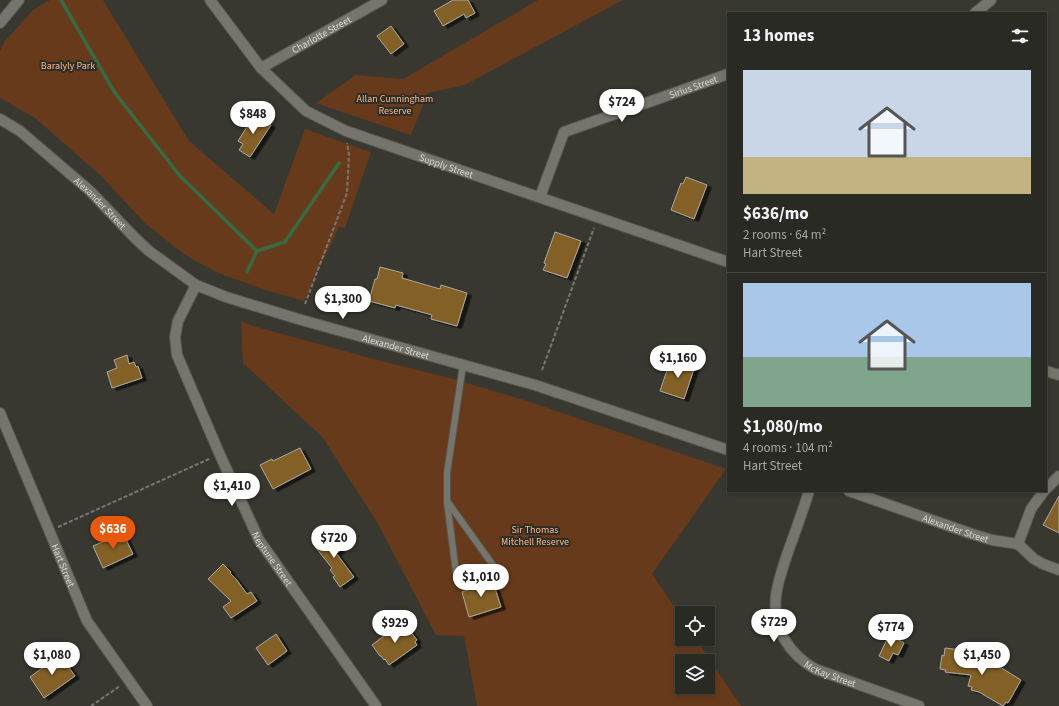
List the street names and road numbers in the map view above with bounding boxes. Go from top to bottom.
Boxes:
street label: Charlotte Street [289,12,354,57]
street label: Sirius Street [667,72,720,102]
street label: Supply Street [417,151,475,182]
street label: Alexander Street [70,174,129,233]
street label: Alexander Street [361,331,431,363]
street label: Alexander Street [920,511,991,547]
street label: Neptune Street [248,530,296,590]
street label: Hart Street [47,542,78,590]
street label: McKay Street [801,658,858,691]

